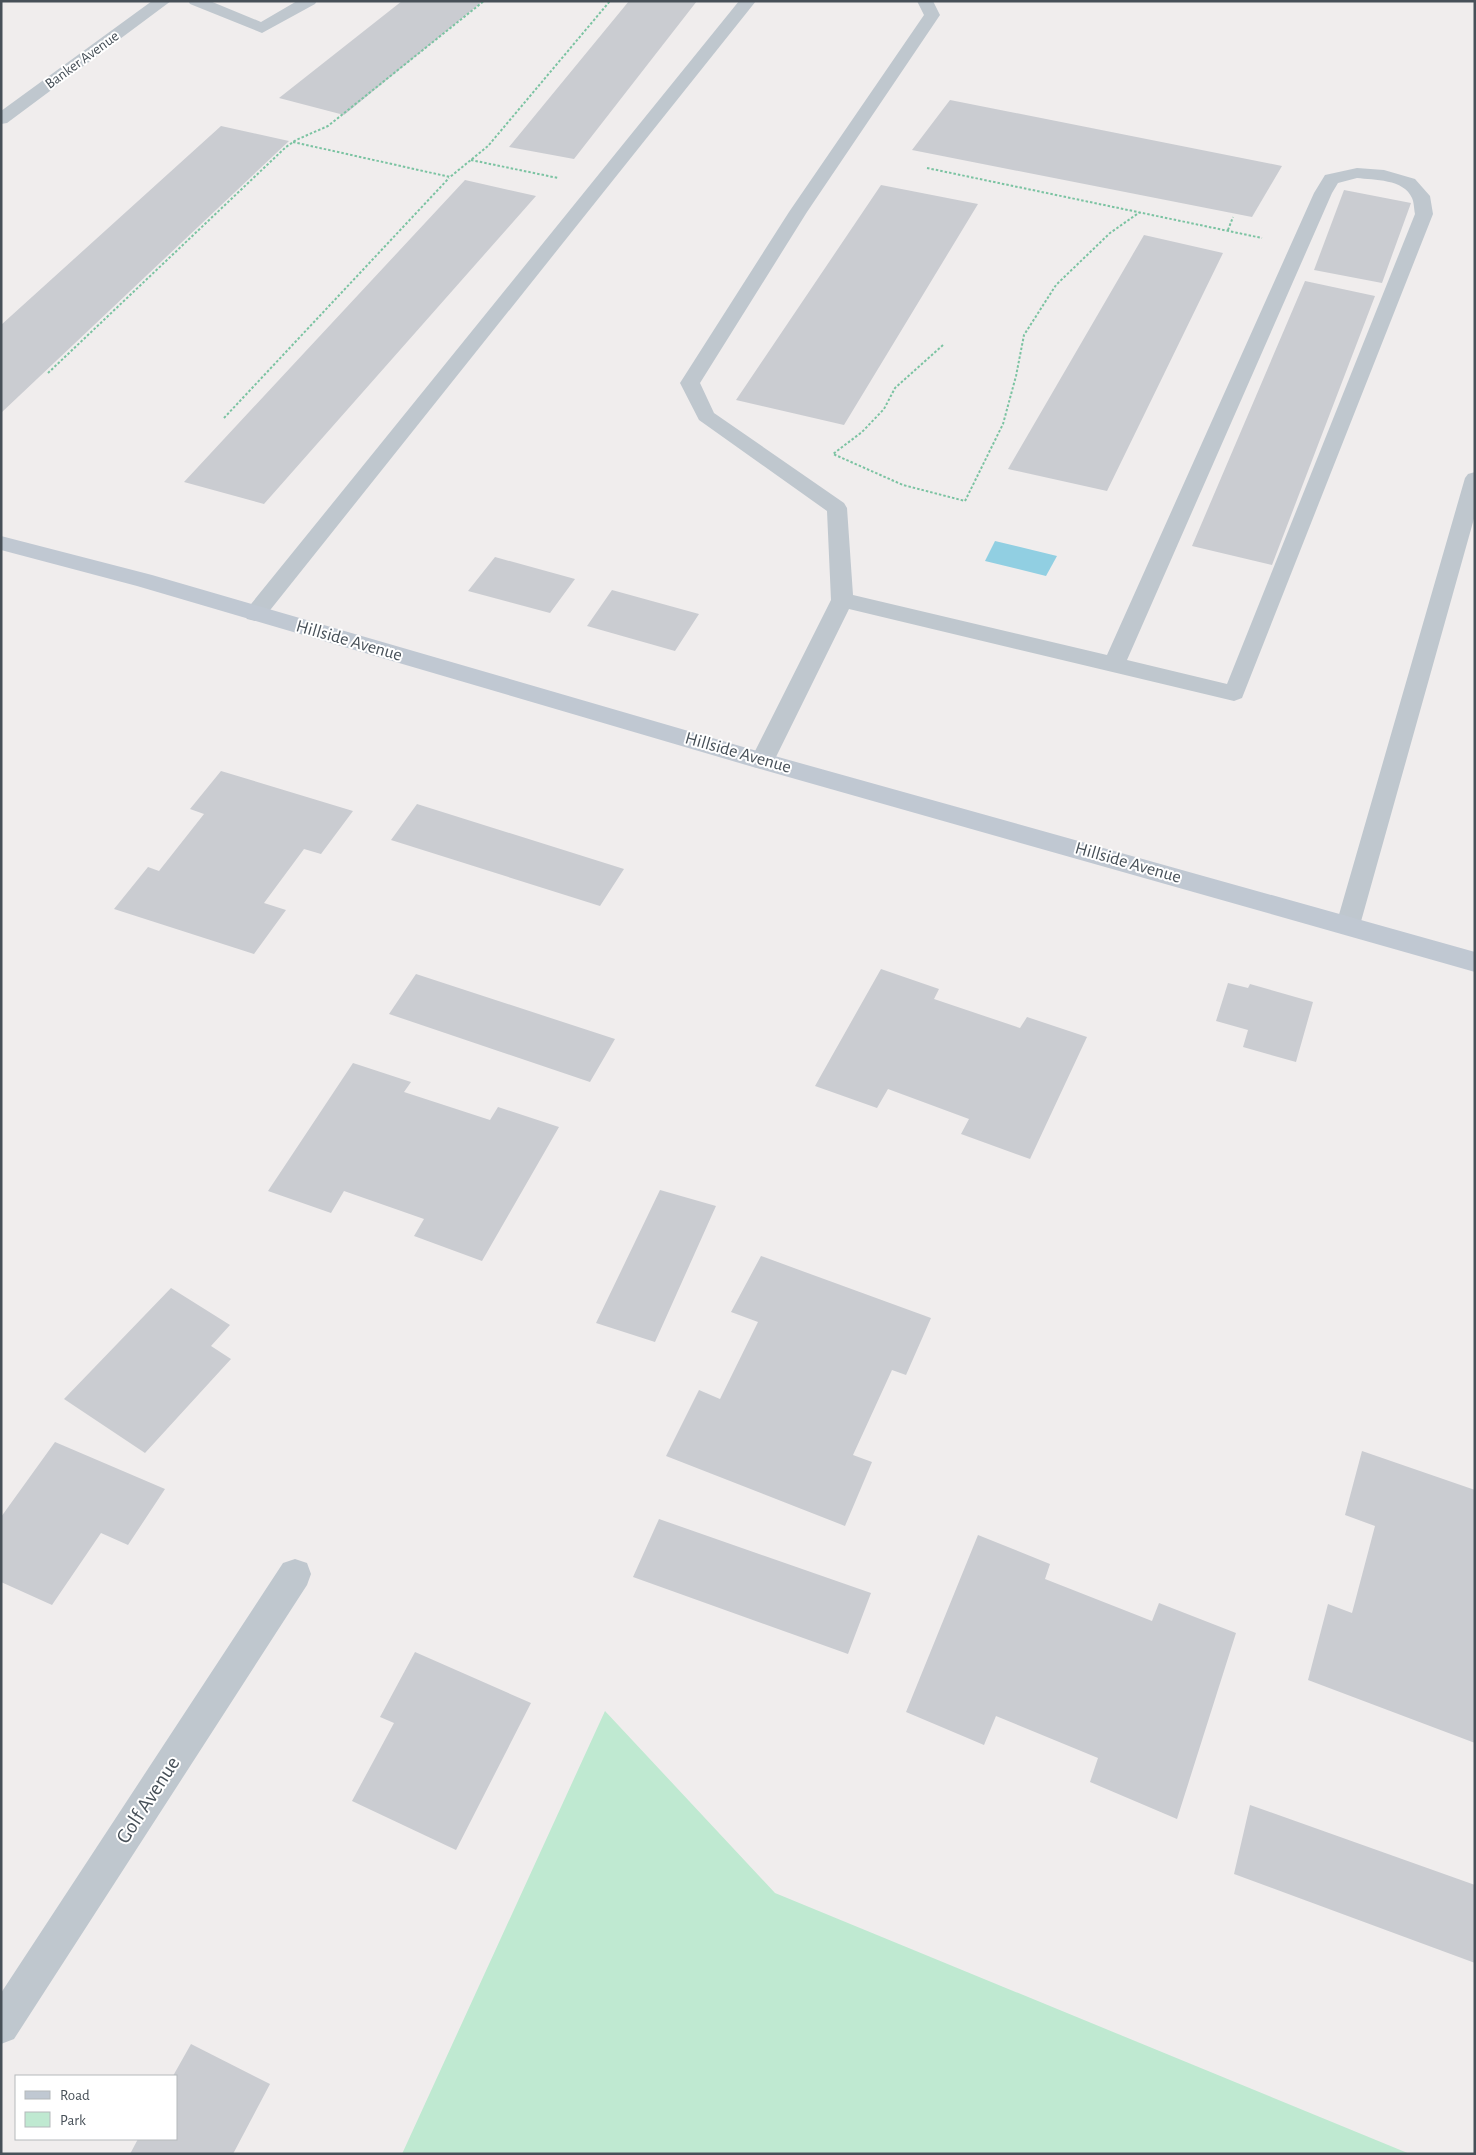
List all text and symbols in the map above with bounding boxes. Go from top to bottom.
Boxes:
street label: Banker Avenue [42,28,122,92]
street label: Hillside Avenue [294,617,404,665]
street label: Hillside Avenue [683,729,793,777]
street label: Hillside Avenue [1073,839,1183,887]
street label: Golf Avenue [112,1753,184,1847]
legend [15,2075,178,2140]
text: Road [60,2088,90,2103]
text: Park [60,2113,86,2128]

